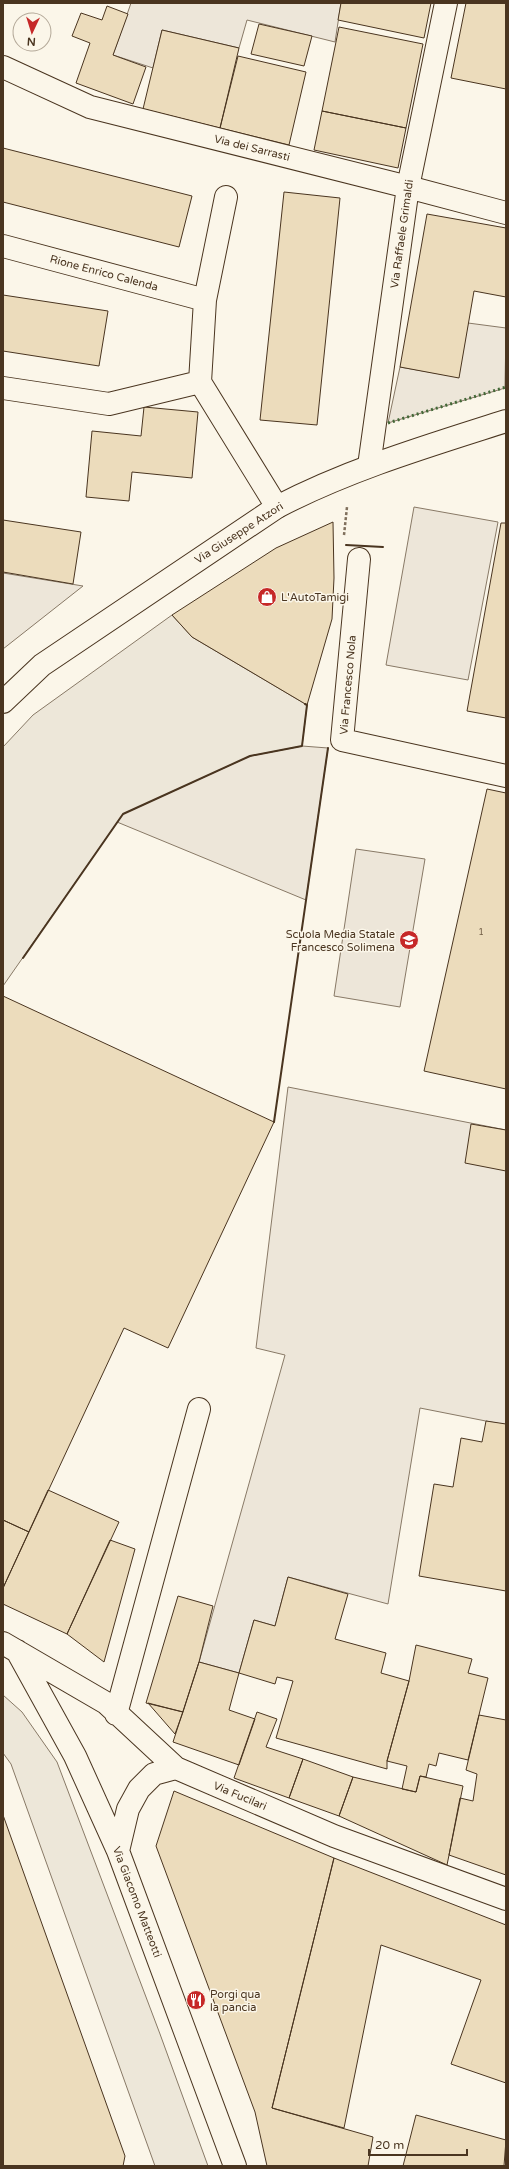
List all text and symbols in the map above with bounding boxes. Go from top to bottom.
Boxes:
north arrow [12,12,52,52]
text: N [26,35,36,48]
street label: Via dei Sarrasti [213,132,291,164]
street label: Via Raffaele Grimaldi [388,179,416,289]
street label: Rione Enrico Calenda [48,252,160,294]
street label: Via Giuseppe Atzori [192,500,286,566]
shop icon: L'AutoTamigi [256,586,278,608]
place label: L'AutoTamigi [281,591,349,604]
street label: Via Francesco Nola [337,635,359,735]
house number: 1 [478,927,484,938]
place label: Scuola Media Statale Francesco Solimena [286,928,395,954]
school or university icon: Scuola Media Statale Francesco Solimena [398,929,420,951]
street label: Via Fucilari [211,1779,269,1813]
street label: Via Giacomo Matteotti [110,1845,164,1959]
place label: Porgi qua la pancia [210,1988,260,2014]
restaurant icon: Porgi qua la pancia [185,1989,207,2011]
scale bar [369,2131,467,2157]
text: 20 m [375,2138,404,2152]

